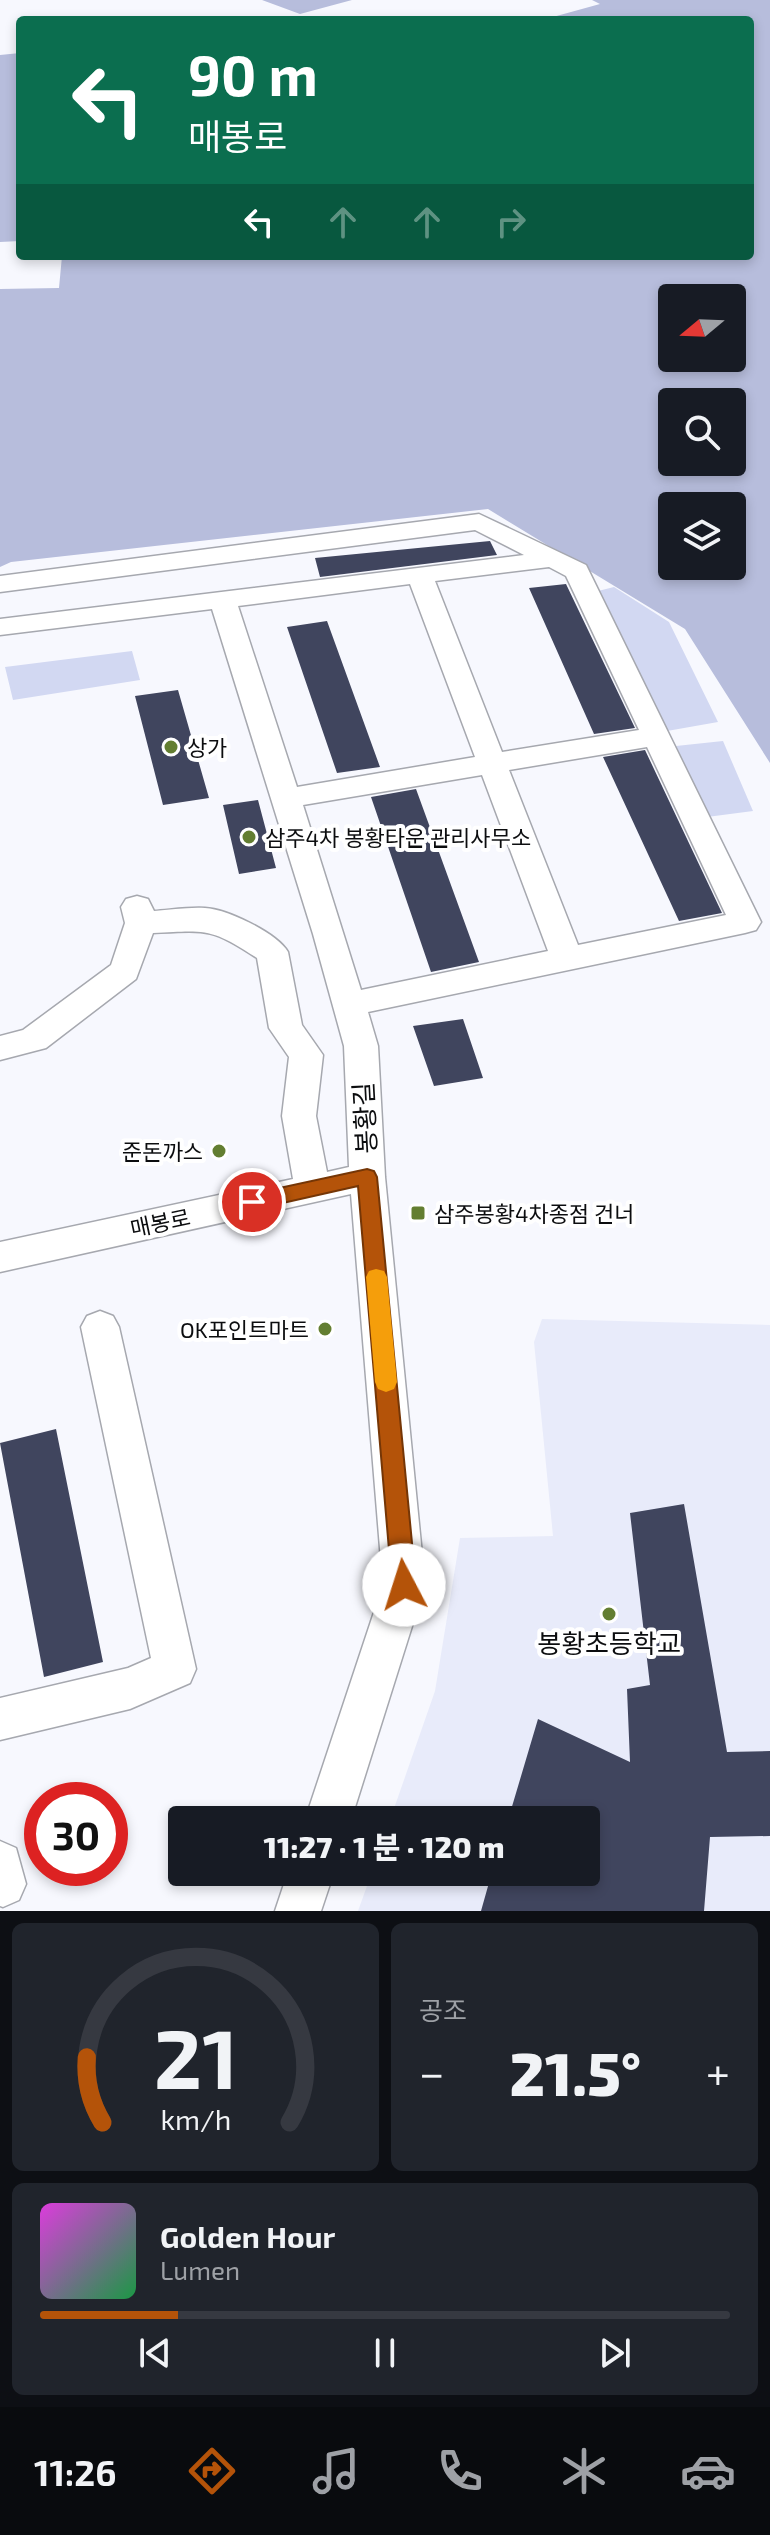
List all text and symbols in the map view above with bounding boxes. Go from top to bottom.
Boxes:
text: 90 m [188,40,318,107]
icon: left [56,48,160,152]
text: 매봉로 [188,114,287,157]
icon: left [237,200,281,244]
icon: ahead [321,200,365,244]
icon: ahead [405,200,449,244]
icon: right [489,200,533,244]
north arrow [658,284,746,372]
map controls [658,284,746,580]
button: search [658,388,746,476]
button: layers [658,492,746,580]
place label: 상가 [187,734,227,760]
marker: 상가 [162,738,180,756]
place label: 삼주4차 봉황타운 관리사무소 [265,824,531,850]
marker: 삼주4차 봉황타운 관리사무소 [240,828,258,846]
street label: 봉황길 [347,1081,381,1155]
place label: 준돈까스 [122,1138,203,1164]
marker: 준돈까스 [210,1142,228,1160]
pin [218,1168,286,1236]
icon: arrive [230,1180,274,1224]
place label: 삼주봉황4차종점 건너 [434,1200,635,1226]
street label: 매봉로 [128,1203,192,1241]
marker: 삼주봉황4차종점 건너 [409,1204,427,1222]
place label: OK포인트마트 [180,1316,309,1342]
marker: OK포인트마트 [316,1320,334,1338]
position arrow [362,1543,446,1627]
marker: 봉황초등학교 [600,1605,618,1623]
place label: 봉황초등학교 [537,1627,681,1658]
speed limit sign: 30 [24,1782,128,1886]
text: 11:27 · 1 분 · 120 m [264,1828,505,1864]
text: 공조 [419,1994,467,2025]
text: 21 [153,2006,238,2106]
text: 21.5° [510,2036,641,2108]
text: − [419,2045,445,2098]
text: + [706,2045,730,2098]
text: km/h [160,2101,231,2136]
text: Golden Hour [160,2218,335,2254]
text: Lumen [160,2254,240,2285]
icon: previous [133,2331,177,2375]
icon: pause [363,2331,407,2375]
icon: next [593,2331,637,2375]
icon: directions [184,2443,240,2499]
icon: music [308,2443,364,2499]
icon: phone [432,2443,488,2499]
icon: climate [556,2443,612,2499]
icon: car [680,2443,736,2499]
text: 11:26 [34,2450,116,2493]

